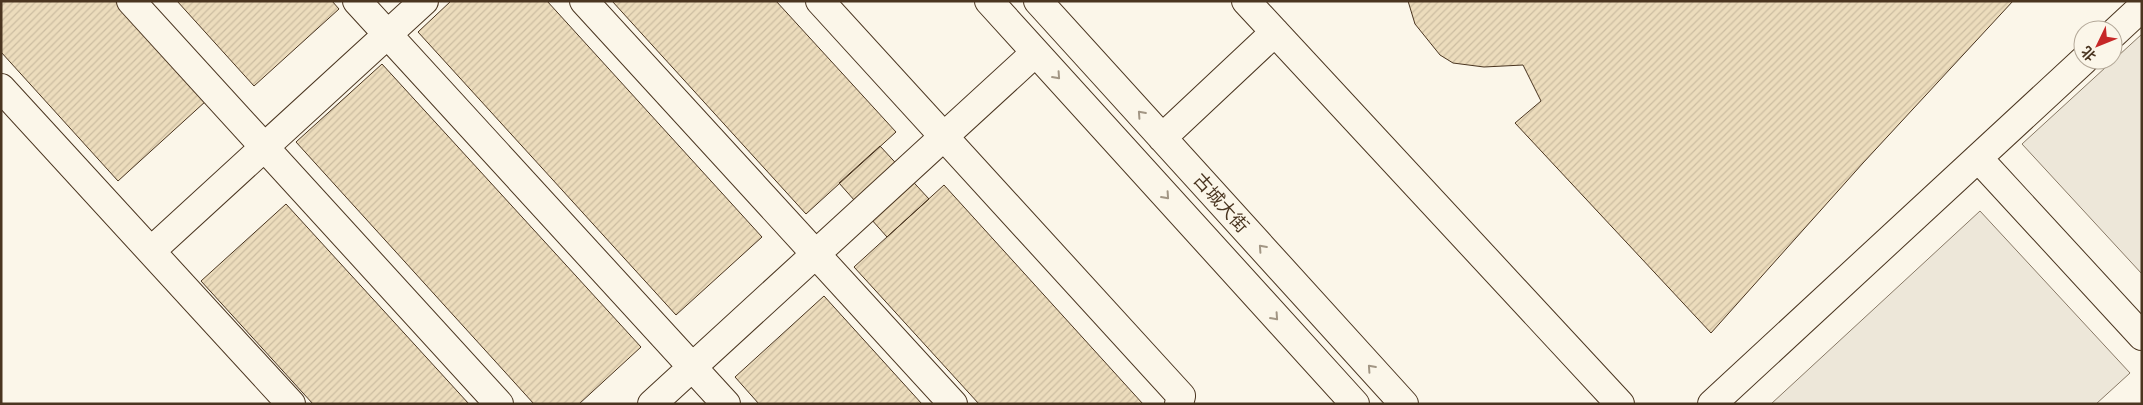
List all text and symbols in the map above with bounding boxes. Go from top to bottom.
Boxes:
north arrow [2073,20,2123,70]
text: 北 [2077,43,2099,65]
one-way arrow [1051,71,1060,80]
one-way arrow [1138,111,1147,120]
street label: 古城大街 [1189,168,1254,236]
one-way arrow [1160,191,1169,200]
one-way arrow [1259,244,1268,253]
one-way arrow [1269,311,1278,320]
one-way arrow [1368,364,1377,373]

